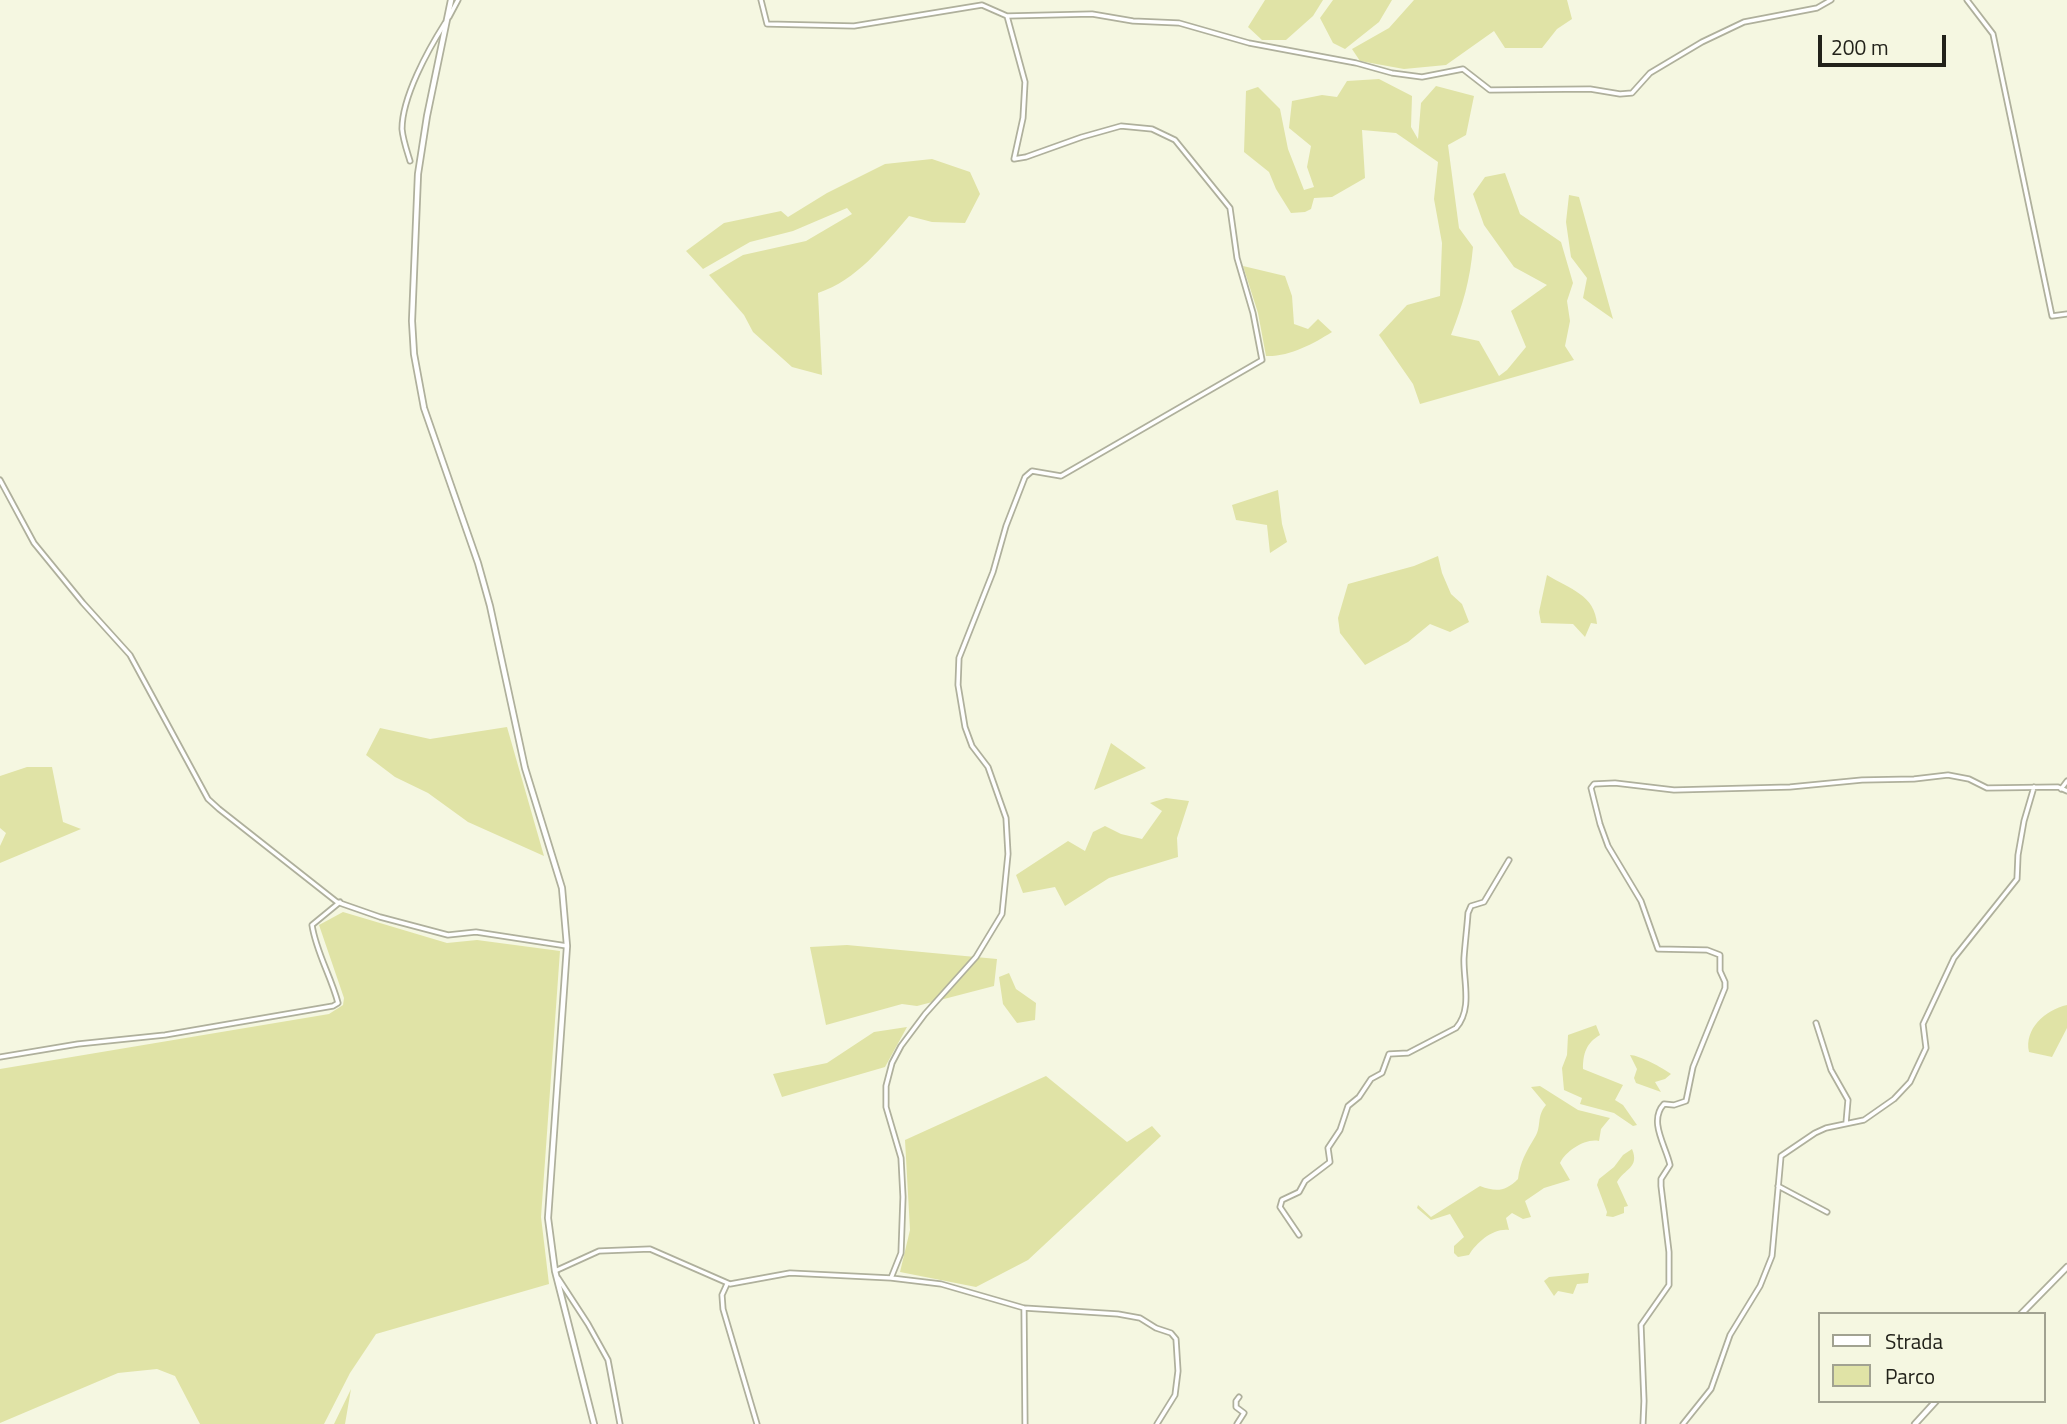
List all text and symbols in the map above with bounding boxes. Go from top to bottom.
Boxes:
scale bar [1822,21,1950,65]
text: 200 m [1831,31,1888,63]
legend [1818,1312,2046,1403]
text: Strada [1885,1325,1943,1357]
text: Parco [1885,1360,1935,1392]

